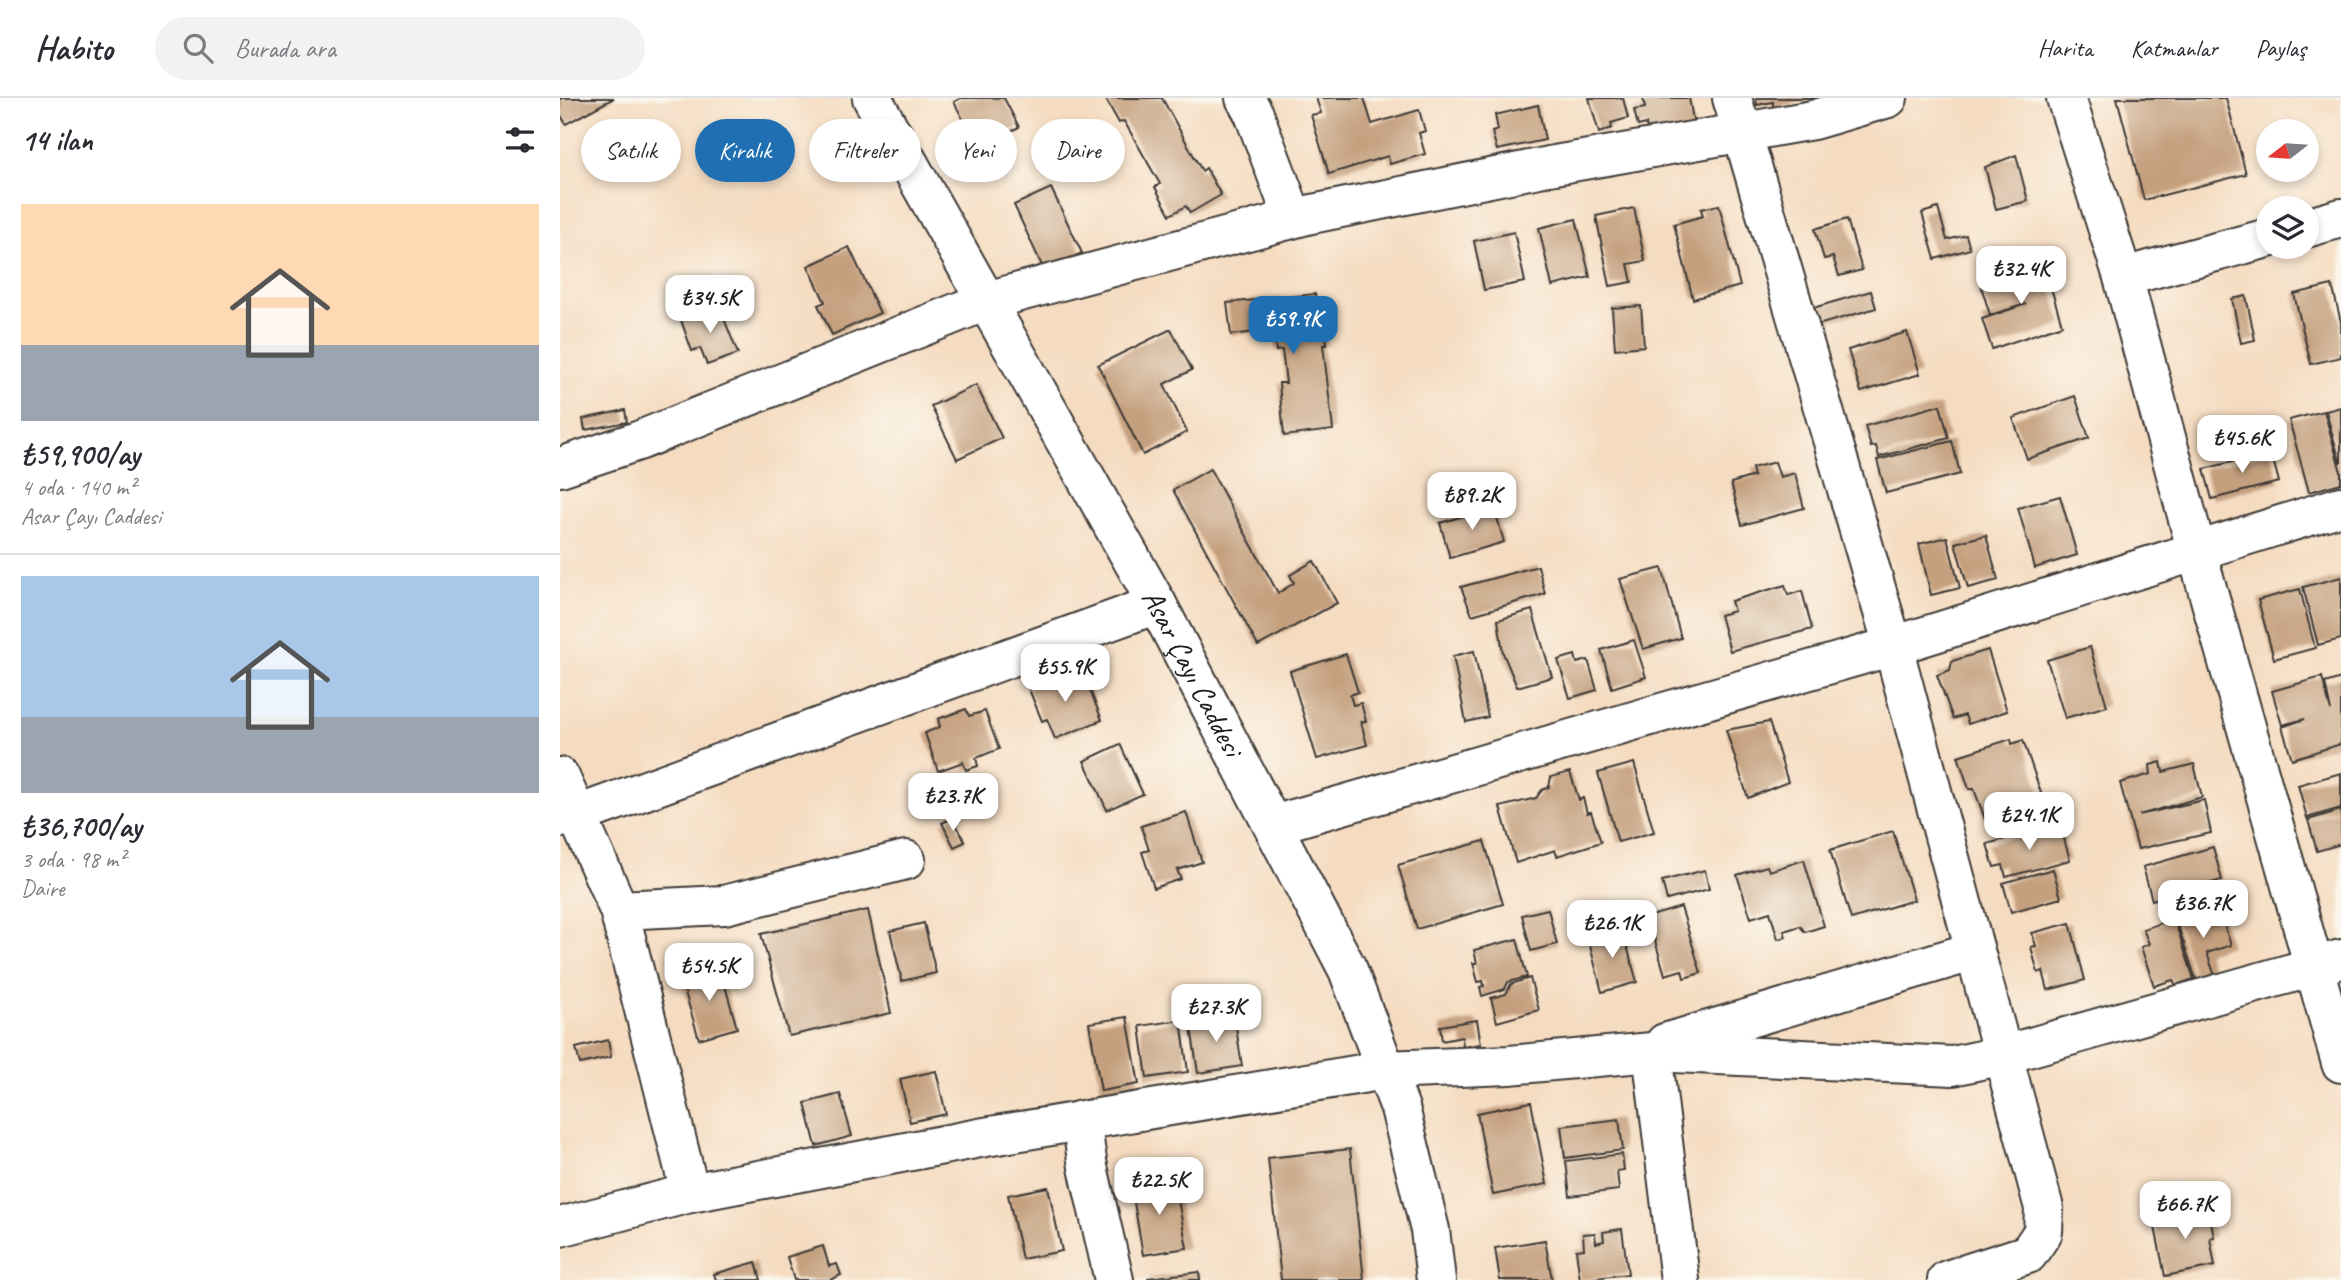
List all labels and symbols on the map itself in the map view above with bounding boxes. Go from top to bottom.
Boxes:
north arrow [2256,119,2319,182]
pin: ₺32.4K [1964,246,2078,306]
pin: ₺34.5K [653,275,767,335]
pin: ₺59.9K [1236,296,1350,356]
pin: ₺45.6K [2185,416,2299,475]
pin: ₺89.2K [1415,472,1529,532]
street label: Asar Çayı Caddesi [1134,582,1253,765]
pin: ₺55.9K [1008,644,1122,704]
pin: ₺23.7K [896,774,1010,833]
pin: ₺24.1K [1972,792,2086,852]
pin: ₺36.7K [2146,880,2260,940]
pin: ₺26.1K [1555,900,1669,960]
pin: ₺54.5K [652,944,766,1003]
pin: ₺27.3K [1159,984,1273,1044]
pin: ₺22.5K [1102,1158,1216,1217]
pin: ₺66.7K [2128,1182,2242,1241]

